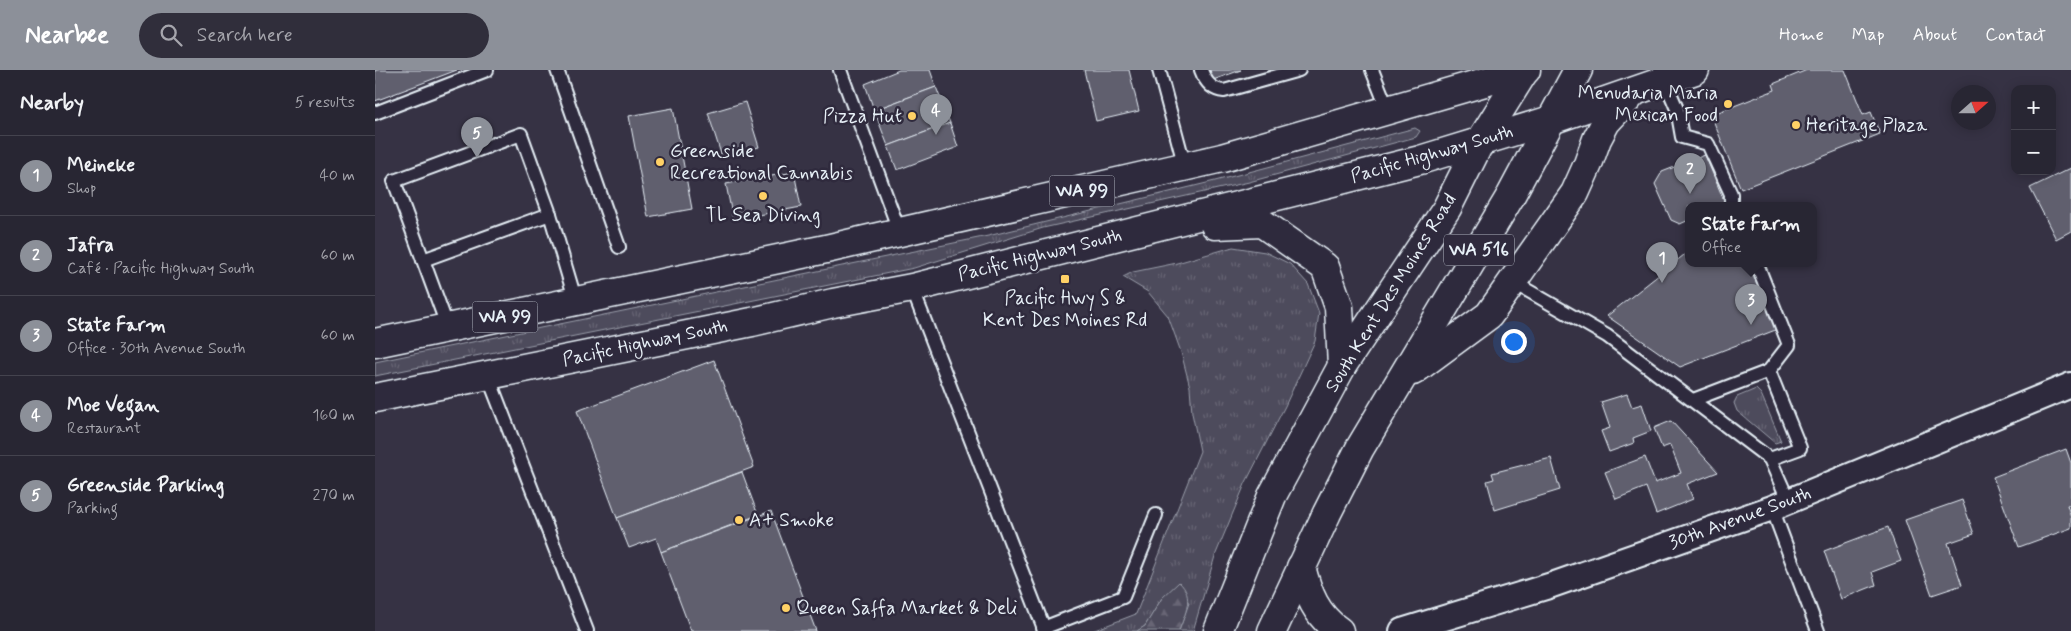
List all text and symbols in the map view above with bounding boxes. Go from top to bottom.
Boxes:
search box [139,13,489,58]
text: Nearbee [25,20,109,51]
icon: search [157,21,185,49]
text: Search here [197,23,293,48]
text: Home [1779,23,1824,47]
text: Map [1852,23,1885,47]
text: About [1913,23,1957,47]
text: Contact [1985,23,2046,47]
place label: Menudaria Maria Mexican Food [1578,81,1718,128]
north arrow [1951,85,1996,130]
map controls [2011,85,2056,175]
button: + [2011,85,2056,130]
text: Nearby [20,89,84,117]
text: 5 results [295,92,355,113]
pin: 4 [920,94,952,135]
marker: Menudaria Maria Mexican Food [1722,98,1734,110]
place label: Pizza Hut [823,104,902,129]
marker: Pizza Hut [906,110,918,122]
place label: Heritage Plaza [1806,113,1928,139]
pin: 5 [461,117,493,158]
street label: Pacific Highway South [1348,119,1517,191]
marker: Heritage Plaza [1790,119,1802,131]
button: − [2011,130,2056,175]
place label: Greenside Recreational Cannabis [670,139,853,186]
text: Meineke [67,153,135,178]
pin: 2 [1674,153,1706,194]
marker: Greenside Recreational Cannabis [654,156,666,168]
text: 1 [32,165,40,186]
text: 40 m [319,165,355,186]
road number: WA 99 [1049,175,1115,206]
text: Shop [67,178,96,199]
street label: South Kent Des Moines Road [1319,189,1463,397]
marker: TL Sea Diving [757,190,769,202]
popup [1685,202,1817,267]
place label: TL Sea Diving [706,203,820,229]
text: State Farm [1702,212,1800,237]
street label: Pacific Highway South [955,223,1125,289]
text: Jafra [67,233,114,258]
road number: WA 516 [1444,234,1514,266]
text: Office [1702,237,1742,258]
pin: 1 [1646,242,1678,283]
text: 2 [32,245,40,266]
text: 60 m [321,245,355,266]
text: Café · Pacific Highway South [67,258,255,279]
marker: Pacific Hwy S & Kent Des Moines Rd [1059,273,1071,285]
pin: 3 [1735,284,1767,325]
place label: Pacific Hwy S & Kent Des Moines Rd [983,286,1147,333]
road number: WA 99 [473,302,537,332]
text: State Farm [67,313,166,338]
street label: Pacific Highway South [560,313,730,375]
text: 3 [32,325,40,346]
text: 60 m [321,325,355,346]
your location [1501,329,1527,355]
text: Office · 30th Avenue South [67,338,246,359]
text: Moe Vegan [67,393,159,418]
text: 4 [31,405,41,426]
text: 160 m [312,405,355,426]
text: Restaurant [67,418,141,439]
text: Greenside Parking [67,473,224,498]
street label: 30th Avenue South [1665,481,1815,555]
text: 5 [31,485,41,506]
text: 270 m [312,485,355,506]
text: Parking [67,498,118,519]
place label: A+ Smoke [749,508,834,533]
marker: A+ Smoke [733,514,745,526]
place label: Queen Saffa Market & Deli [796,596,1017,621]
marker: Queen Saffa Market & Deli [780,602,792,614]

